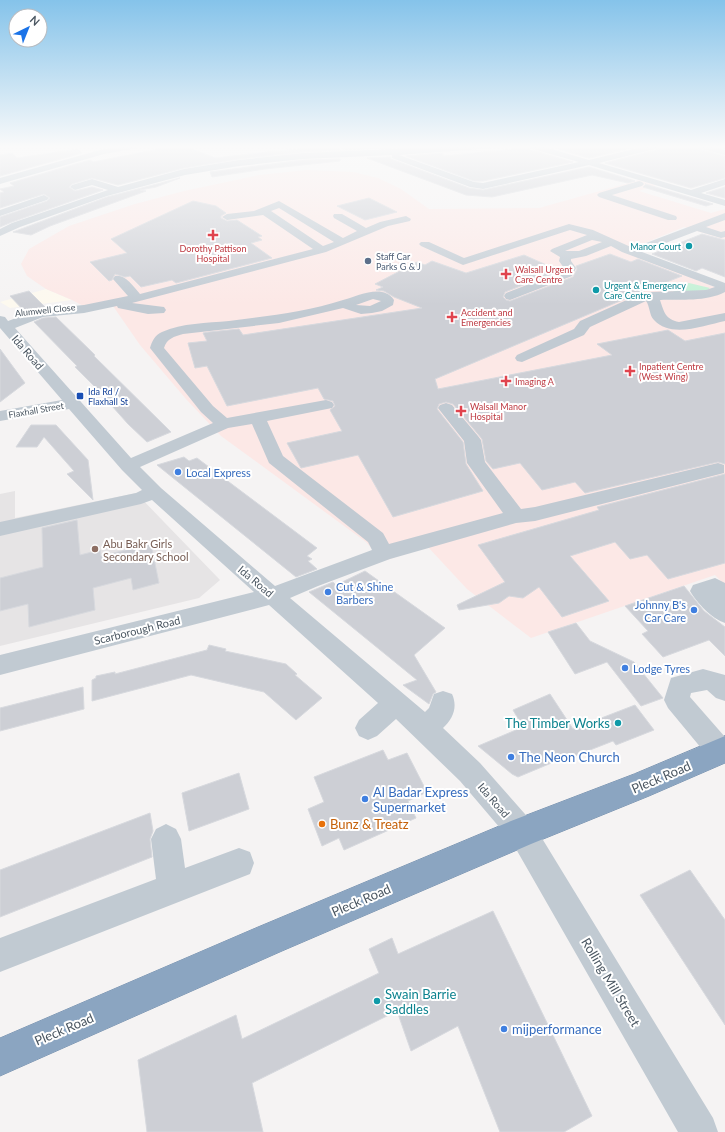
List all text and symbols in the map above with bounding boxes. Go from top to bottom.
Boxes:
north arrow [8,8,48,48]
text: N [28,13,43,28]
marker: Dorothy Pattison Hospital [207,229,219,241]
place label: Manor Court [630,241,682,252]
marker: Manor Court [684,241,694,251]
place label: Dorothy Pattison Hospital [180,243,246,264]
place label: Staff Car Parks G & J [376,251,421,272]
marker: Staff Car Parks G & J [363,256,373,266]
place label: Walsall Urgent Care Centre [515,264,573,285]
marker: Walsall Urgent Care Centre [500,268,512,280]
place label: Urgent & Emergency Care Centre [604,280,686,301]
marker: Urgent & Emergency Care Centre [591,285,601,295]
street label: Alumwell Close [14,301,76,319]
place label: Accident and Emergencies [461,307,512,328]
marker: Accident and Emergencies [446,311,458,323]
street label: Ida Road [9,332,47,372]
place label: Inpatient Centre (West Wing) [639,361,704,382]
marker: Inpatient Centre (West Wing) [624,365,636,377]
marker: Imaging A [500,375,512,387]
place label: Imaging A [515,376,555,387]
place label: Ida Rd / Flaxhall St [88,386,129,407]
marker: Ida Rd / Flaxhall St [75,391,85,401]
street label: Flaxhall Street [8,400,65,420]
place label: Walsall Manor Hospital [470,401,527,422]
marker: Walsall Manor Hospital [455,405,467,417]
place label: Local Express [186,466,251,479]
marker: Local Express [173,467,183,477]
place label: Abu Bakr Girls Secondary School [103,537,189,563]
marker: Abu Bakr Girls Secondary School [90,544,100,554]
street label: Ida Road [236,563,276,599]
place label: Cut & Shine Barbers [336,580,394,606]
marker: Cut & Shine Barbers [323,587,333,597]
place label: Johnny B's Car Care [635,598,686,624]
marker: Johnny B's Car Care [689,605,699,615]
street label: Scarborough Road [93,613,181,647]
place label: Lodge Tyres [633,662,690,675]
marker: Lodge Tyres [620,663,630,673]
place label: The Timber Works [505,715,610,731]
marker: The Timber Works [613,718,623,728]
place label: The Neon Church [519,749,620,765]
marker: The Neon Church [506,752,516,762]
street label: Pleck Road [629,757,693,797]
street label: Ida Road [475,780,513,820]
place label: Al Badar Express Supermarket [373,784,469,815]
marker: Al Badar Express Supermarket [360,794,370,804]
place label: Bunz & Treatz [330,816,409,832]
marker: Bunz & Treatz [317,819,327,829]
street label: Pleck Road [329,880,393,920]
street label: Rolling Mill Street [578,935,644,1029]
place label: Swain Barrie Saddles [385,986,456,1017]
marker: Swain Barrie Saddles [372,996,382,1006]
street label: Pleck Road [32,1009,96,1049]
place label: mijperformance [512,1021,602,1037]
marker: mijperformance [499,1024,509,1034]

